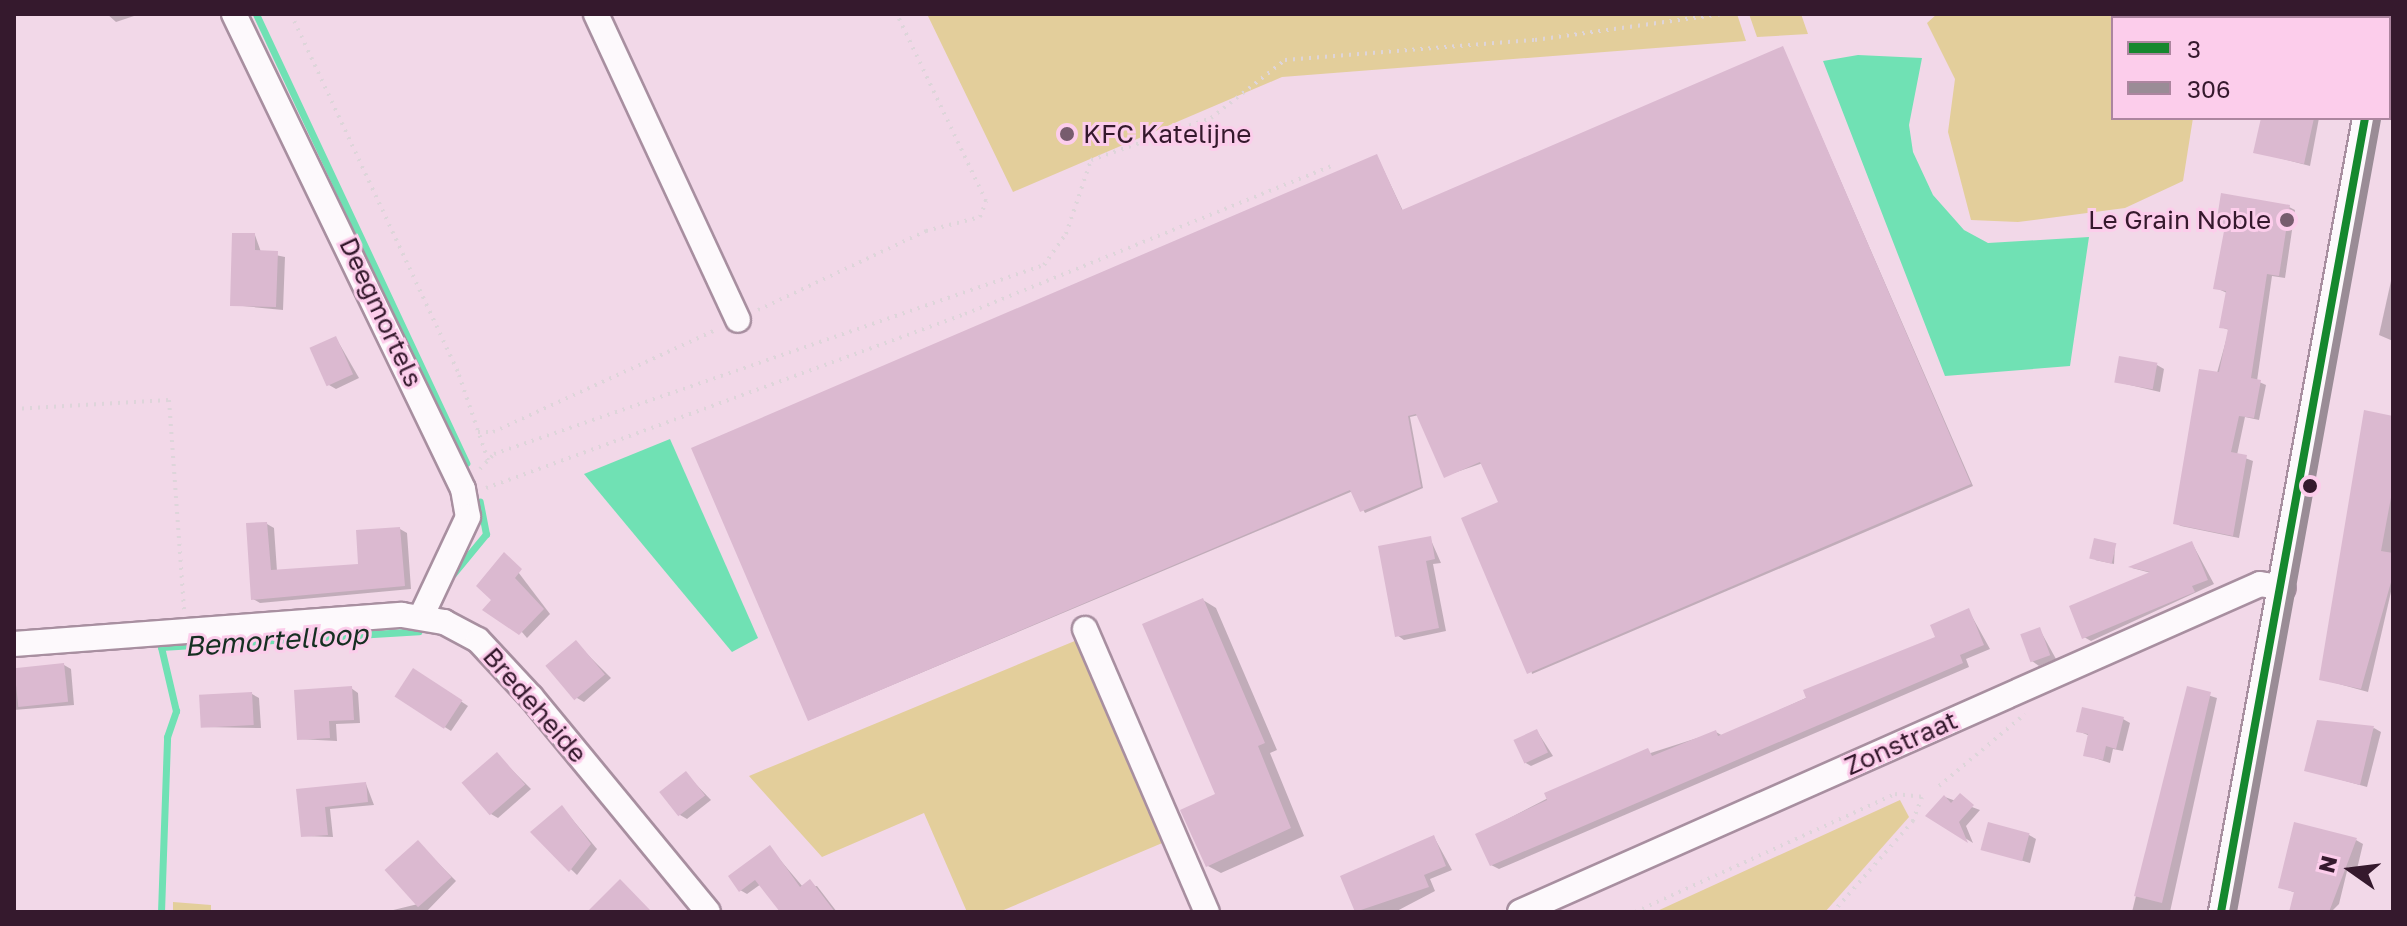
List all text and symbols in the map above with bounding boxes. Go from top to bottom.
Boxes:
legend [2111,16,2391,120]
text: 3 [2187,34,2201,63]
text: 306 [2187,74,2230,103]
place label: KFC Katelijne [1083,118,1251,150]
marker: KFC Katelijne [1058,125,1076,143]
place label: Le Grain Noble [2088,204,2271,236]
marker: Le Grain Noble [2278,211,2296,229]
street label: Deegmortels [333,232,429,392]
unlabelled marker [2302,478,2318,494]
water label: Bemortelloop [183,617,369,663]
street label: Bredeheide [476,641,594,769]
street label: Zonstraat [1840,704,1962,782]
north arrow [2311,830,2391,910]
text: N [2312,853,2342,875]

